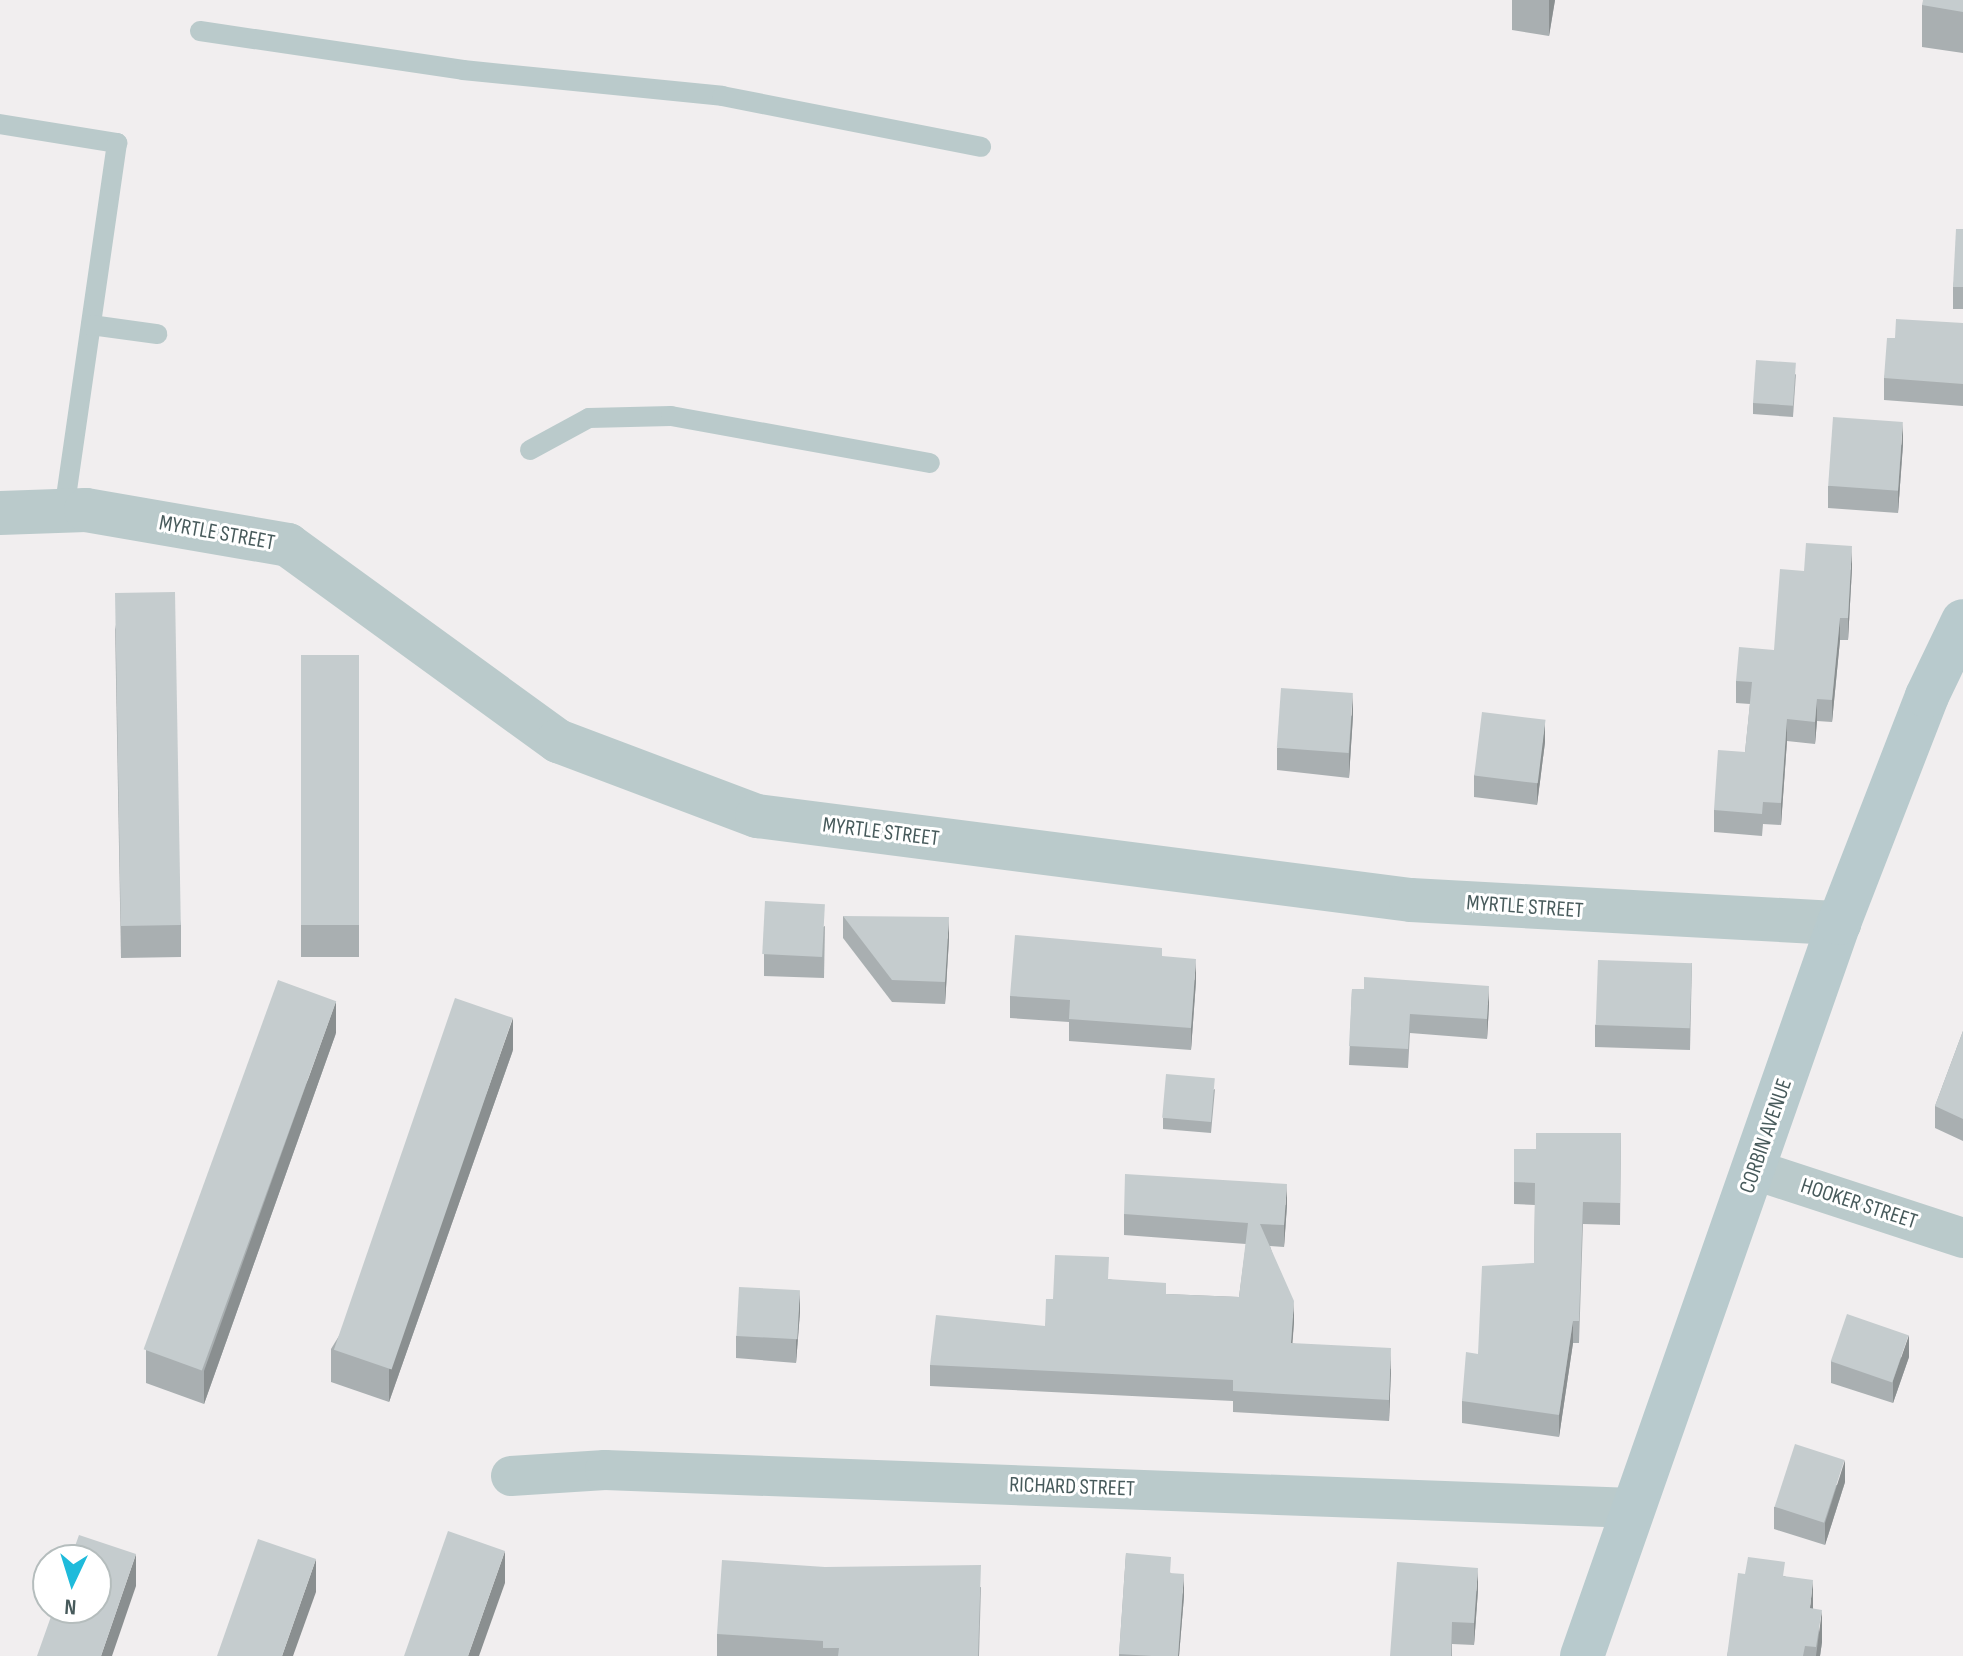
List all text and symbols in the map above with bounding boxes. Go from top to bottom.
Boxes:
street label: MYRTLE STREET [157,510,277,556]
street label: MYRTLE STREET [821,812,941,852]
street label: MYRTLE STREET [1466,890,1584,924]
street label: CORBIN AVENUE [1734,1075,1798,1197]
street label: HOOKER STREET [1797,1173,1921,1235]
street label: RICHARD STREET [1009,1472,1135,1502]
north arrow [32,1544,112,1624]
text: N [64,1593,77,1620]

